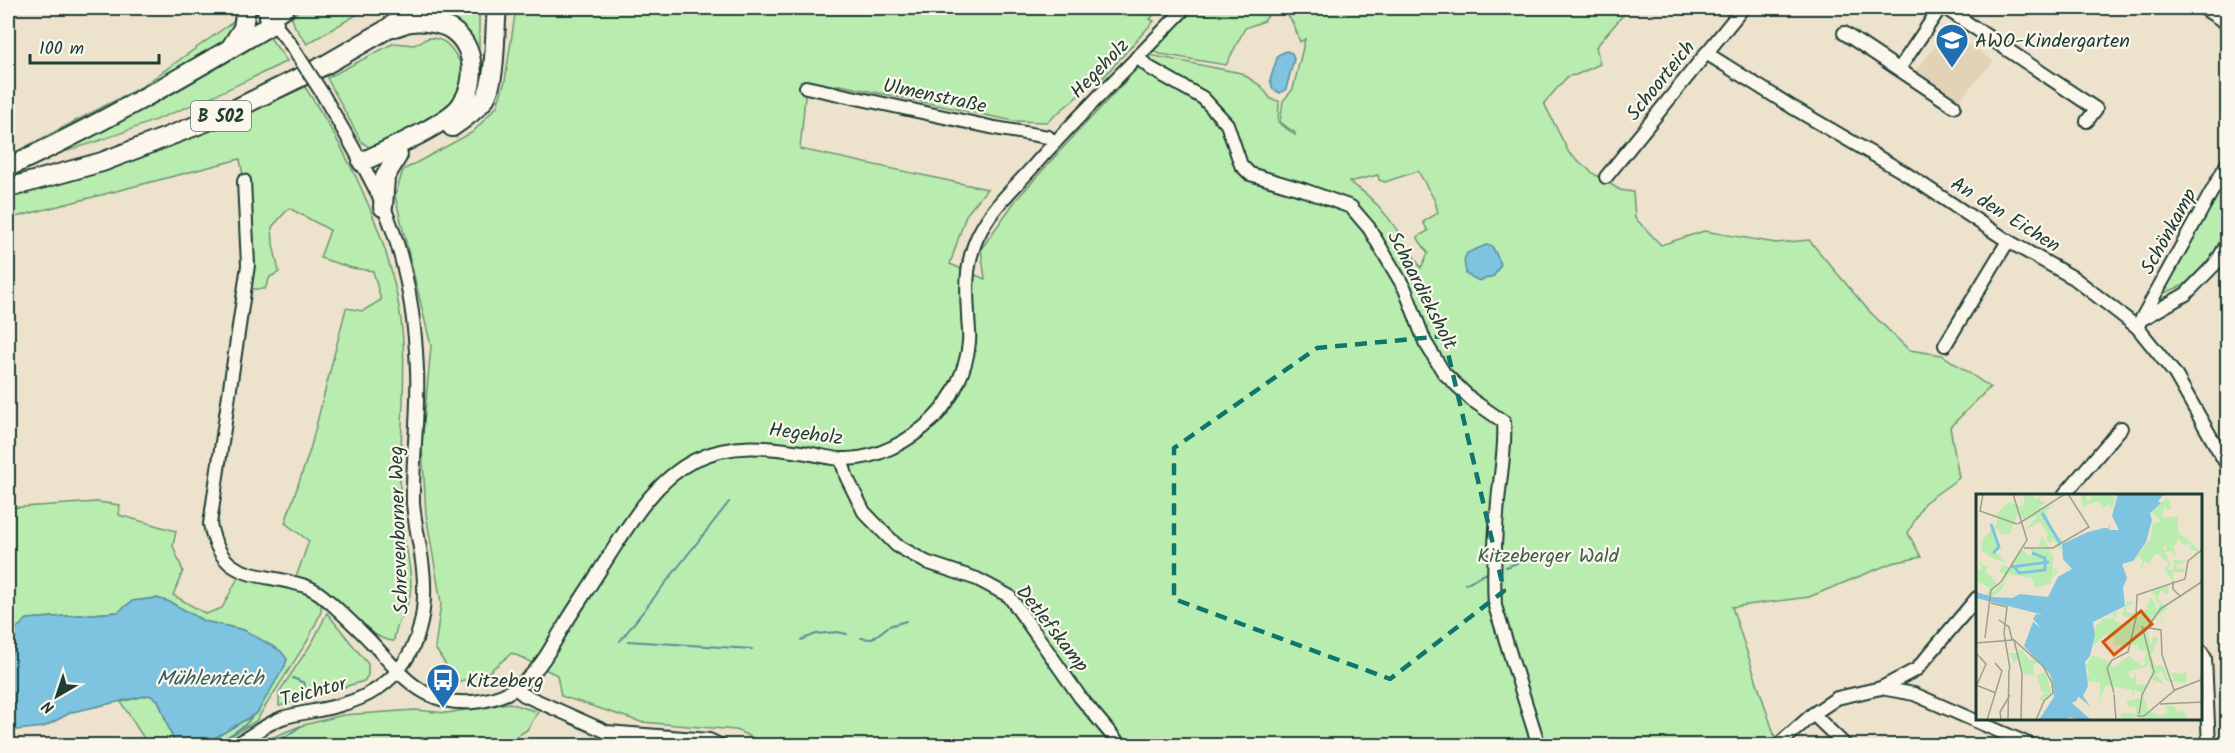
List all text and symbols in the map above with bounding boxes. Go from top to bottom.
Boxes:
school or university icon: AWO-Kindergarten [1934,22,1970,69]
place label: AWO-Kindergarten [1975,26,2130,58]
scale bar [30,27,159,65]
street label: Hegeholz [1063,31,1138,107]
street label: Schoorteich [1619,34,1704,129]
text: 100 m [39,35,84,64]
street label: Ulmenstraße [880,70,989,124]
road number: B 502 [191,101,251,131]
street label: An den Eichen [1944,169,2066,262]
street label: Schönkamp [2133,183,2207,281]
street label: Schaardieksholt [1378,226,1465,356]
street label: Hegeholz [767,415,845,455]
street label: Schrevenborner Weg [381,445,419,615]
inset map [1976,494,2202,720]
park label: Kitzeberger Wald [1477,541,1620,573]
street label: Detlefskamp [1007,578,1096,680]
bus stop icon: Kitzeberg [425,662,461,709]
water label: Mühlenteich [157,663,265,696]
north arrow [27,666,87,726]
place label: Kitzeberg [466,666,544,698]
street label: Teichtor [277,668,352,717]
text: N [37,694,60,719]

